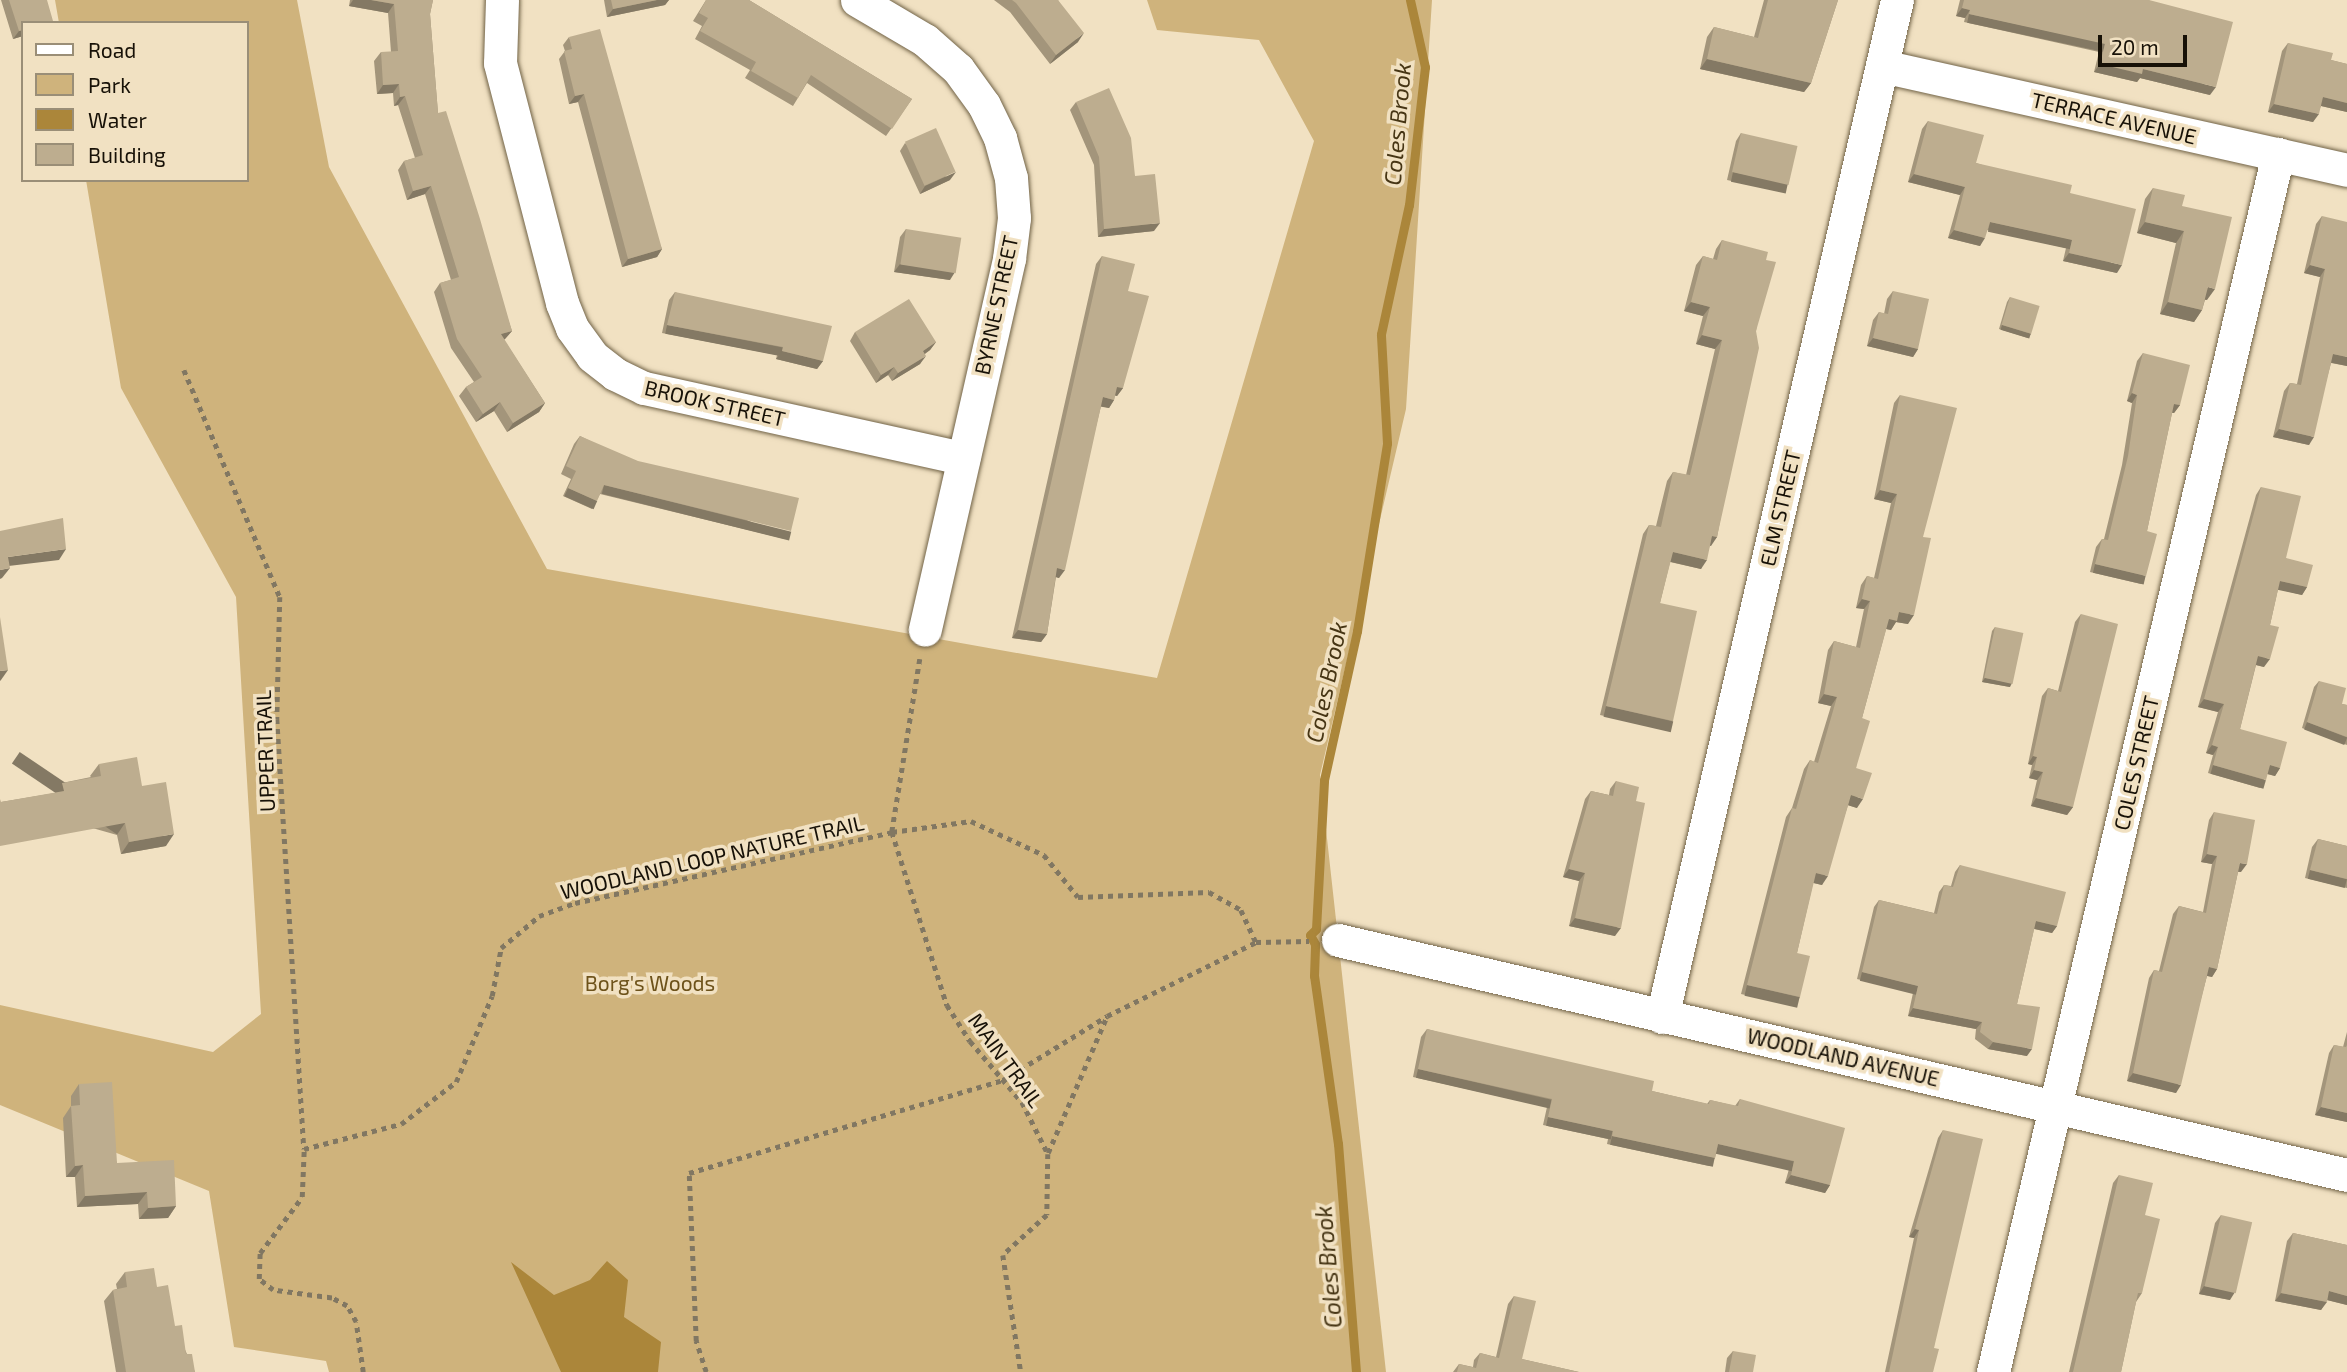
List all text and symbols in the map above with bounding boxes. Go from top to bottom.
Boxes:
legend [21,21,248,182]
scale bar [2102,21,2191,65]
text: 20 m [2111,34,2159,59]
text: Road [88,37,136,62]
water label: Coles Brook [1378,62,1416,186]
text: Park [88,72,131,97]
street label: TERRACE AVENUE [2029,87,2199,149]
text: Water [88,107,147,132]
text: Building [88,142,166,167]
street label: BYRNE STREET [969,233,1023,377]
street label: BROOK STREET [642,375,788,431]
street label: ELM STREET [1754,448,1806,568]
water label: Coles Brook [1300,619,1352,745]
street label: UPPER TRAIL [250,689,280,813]
street label: COLES STREET [2108,693,2164,833]
street label: WOODLAND LOOP NATURE TRAIL [557,810,867,904]
park label: Borg's Woods [585,970,715,996]
street label: MAIN TRAIL [963,1008,1049,1112]
street label: WOODLAND AVENUE [1744,1023,1942,1091]
water label: Coles Brook [1309,1205,1347,1329]

